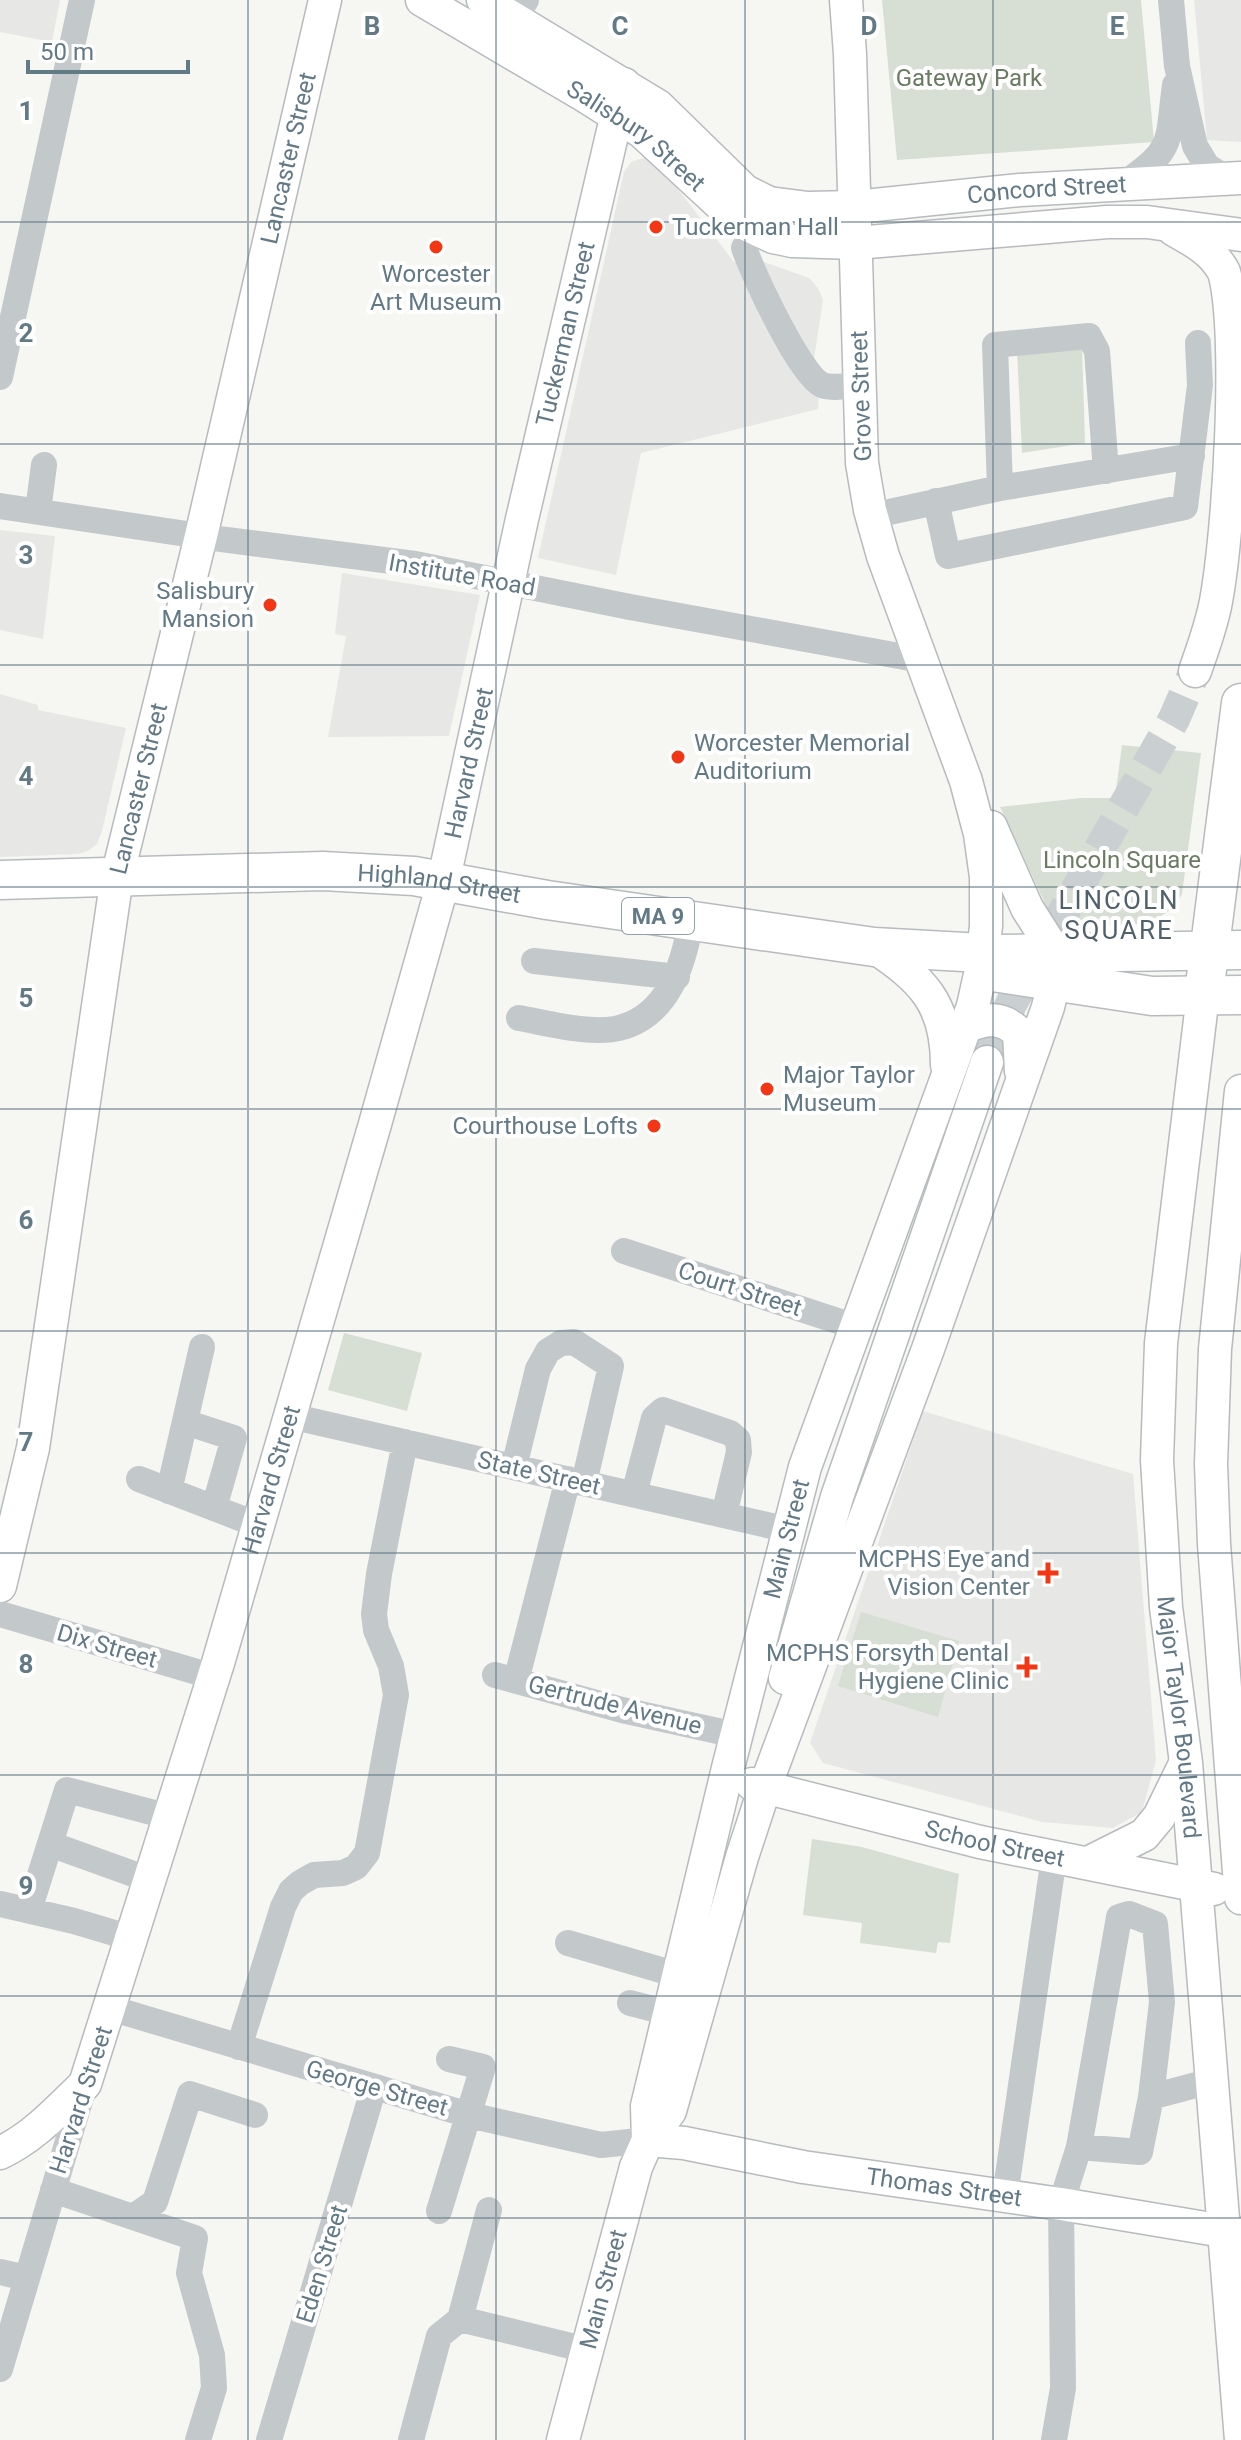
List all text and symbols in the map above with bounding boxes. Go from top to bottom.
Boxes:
text: B [364,11,380,41]
text: C [611,11,629,41]
text: D [861,11,877,41]
text: E [1110,11,1125,41]
scale bar [28,24,188,74]
text: 50 m [40,38,94,66]
park label: Gateway Park [896,64,1043,92]
street label: Lancaster Street [255,70,322,247]
street label: Salisbury Street [562,74,711,197]
text: 1 [19,96,33,126]
street label: Concord Street [966,170,1127,209]
place label: Tuckerman Hall [672,213,839,241]
marker: Tuckerman Hall [647,218,665,236]
marker: Worcester Art Museum [427,238,445,256]
street label: Tuckerman Street [530,239,601,429]
place label: Worcester Art Museum [370,260,502,316]
text: 2 [19,318,33,348]
street label: Grove Street [845,330,877,462]
text: 3 [19,540,33,570]
street label: Institute Road [386,548,538,602]
place label: Salisbury Mansion [156,577,255,633]
marker: Salisbury Mansion [261,596,279,614]
street label: Harvard Street [439,685,499,841]
street label: Lancaster Street [104,700,173,877]
place label: Worcester Memorial Auditorium [694,729,910,785]
marker: Worcester Memorial Auditorium [669,748,687,766]
text: 4 [19,761,34,791]
park label: Lincoln Square [1043,846,1201,874]
street label: Highland Street [357,859,523,909]
district label: LINCOLN SQUARE [1059,885,1179,945]
road number: MA 9 [622,898,694,934]
text: 5 [19,983,33,1013]
place label: Major Taylor Museum [783,1061,915,1117]
marker: Major Taylor Museum [758,1080,776,1098]
place label: Courthouse Lofts [452,1112,638,1140]
marker: Courthouse Lofts [645,1117,663,1135]
text: 6 [19,1205,34,1235]
street label: Court Street [675,1256,806,1322]
street label: Harvard Street [236,1402,306,1558]
text: 7 [19,1427,33,1457]
street label: State Street [475,1445,603,1501]
street label: Main Street [758,1476,815,1602]
place label: MCPHS Eye and Vision Center [858,1545,1030,1601]
marker: MCPHS Eye and Vision Center [1037,1562,1059,1584]
street label: Major Taylor Boulevard [1151,1595,1206,1840]
street label: Dix Street [54,1618,160,1674]
place label: MCPHS Forsyth Dental Hygiene Clinic [766,1639,1009,1695]
text: 8 [19,1649,33,1679]
marker: MCPHS Forsyth Dental Hygiene Clinic [1016,1656,1038,1678]
street label: Gertrude Avenue [525,1670,705,1740]
street label: School Street [922,1814,1067,1873]
text: 9 [19,1871,33,1901]
street label: Harvard Street [44,2022,118,2177]
street label: George Street [303,2054,451,2122]
street label: Thomas Street [864,2162,1024,2212]
street label: Eden Street [291,2201,353,2327]
street label: Main Street [574,2226,633,2352]

